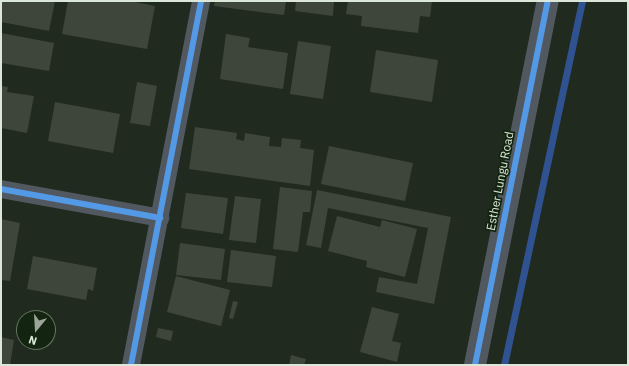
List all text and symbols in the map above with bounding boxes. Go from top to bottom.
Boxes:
street label: Esther Lungu Road [483,130,517,232]
north arrow [16,310,56,350]
text: N [27,333,39,348]

